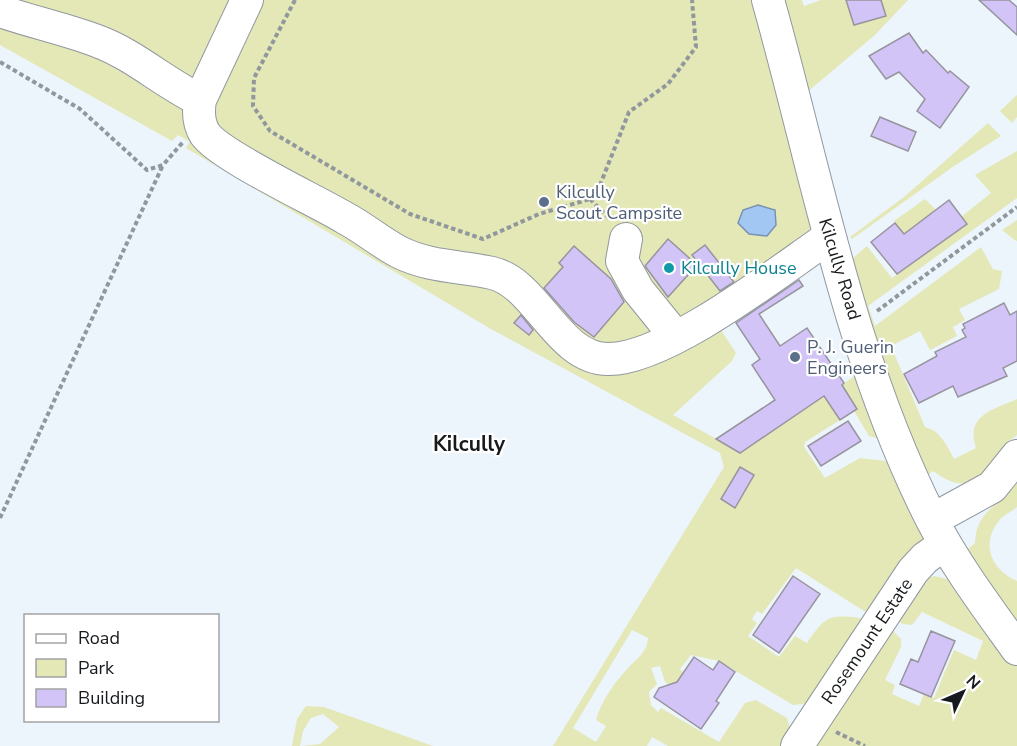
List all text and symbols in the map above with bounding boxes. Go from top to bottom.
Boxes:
place label: Kilcully Scout Campsite [556,180,682,225]
marker: Kilcully Scout Campsite [537,195,551,209]
street label: Kilcully Road [813,215,867,323]
place label: Kilcully House [681,256,796,280]
marker: Kilcully House [662,261,676,275]
place label: P. J. Guerin Engineers [807,335,894,380]
marker: P. J. Guerin Engineers [788,350,802,364]
district label: Kilcully [433,430,506,458]
street label: Rosemount Estate [816,573,918,709]
legend [24,614,219,722]
text: Road [78,626,120,650]
text: Park [78,656,115,680]
north arrow [933,662,993,722]
text: N [961,670,985,694]
text: Building [78,686,145,710]

